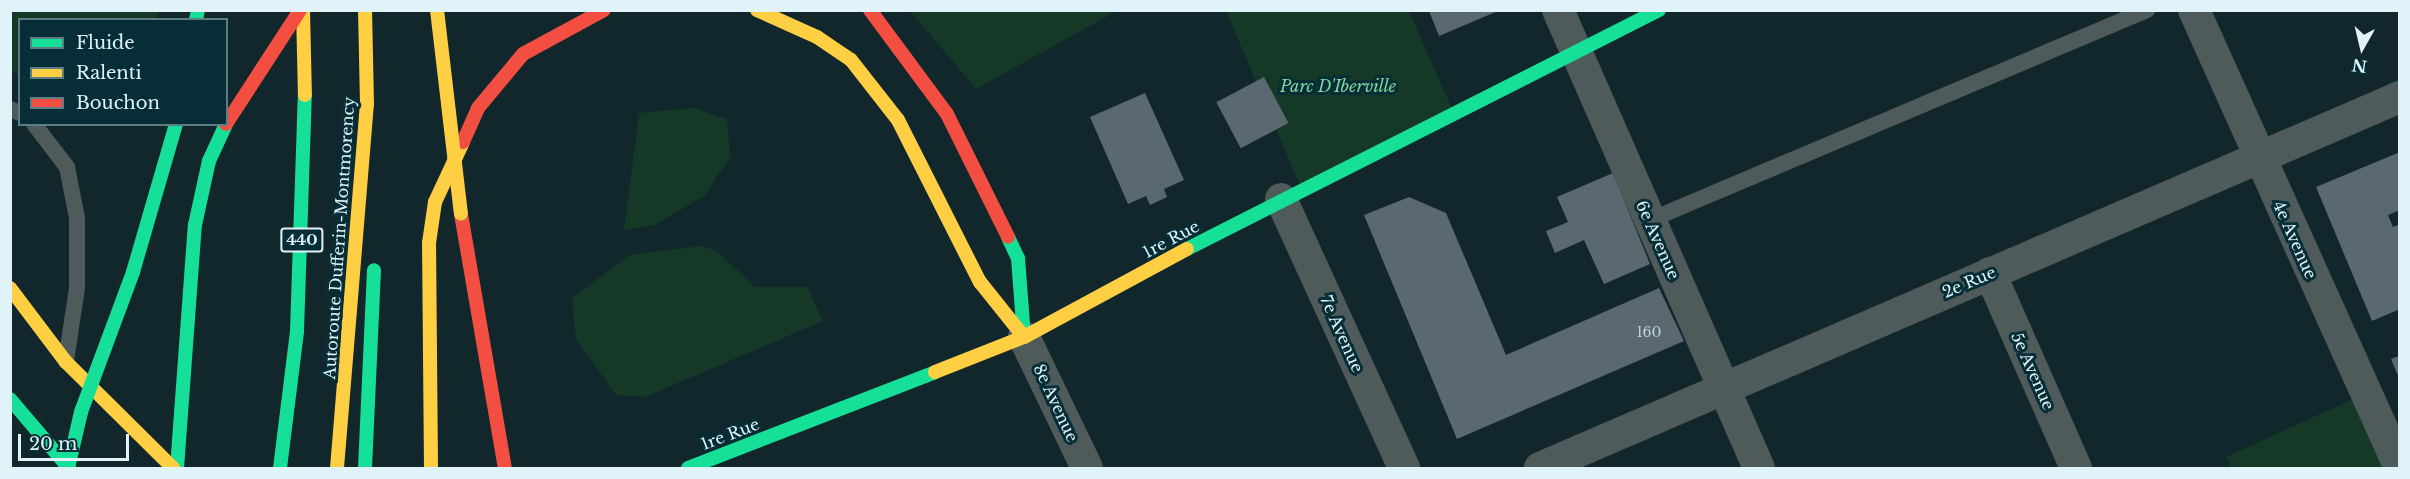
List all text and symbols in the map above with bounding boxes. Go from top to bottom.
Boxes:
legend [18,18,228,126]
north arrow [2332,18,2392,78]
text: Fluide [76,32,135,54]
text: N [2351,55,2368,77]
text: Ralenti [76,62,142,84]
park label: Parc D'Iberville [1280,76,1396,96]
text: Bouchon [76,92,160,114]
street label: Autoroute Dufferin-Montmorency [320,96,358,380]
street label: 6e Avenue [1632,197,1684,283]
street label: 4e Avenue [2269,198,2321,282]
street label: 1re Rue [1140,216,1202,262]
road number: 440 [280,228,324,252]
street label: 2e Rue [1939,262,1999,302]
street label: 7e Avenue [1316,292,1368,376]
house number: 160 [1636,324,1662,340]
street label: 5e Avenue [2007,329,2059,413]
street label: 8e Avenue [1029,361,1083,445]
street label: 1re Rue [698,414,762,454]
scale bar [21,422,132,460]
text: 20 m [29,433,77,455]

